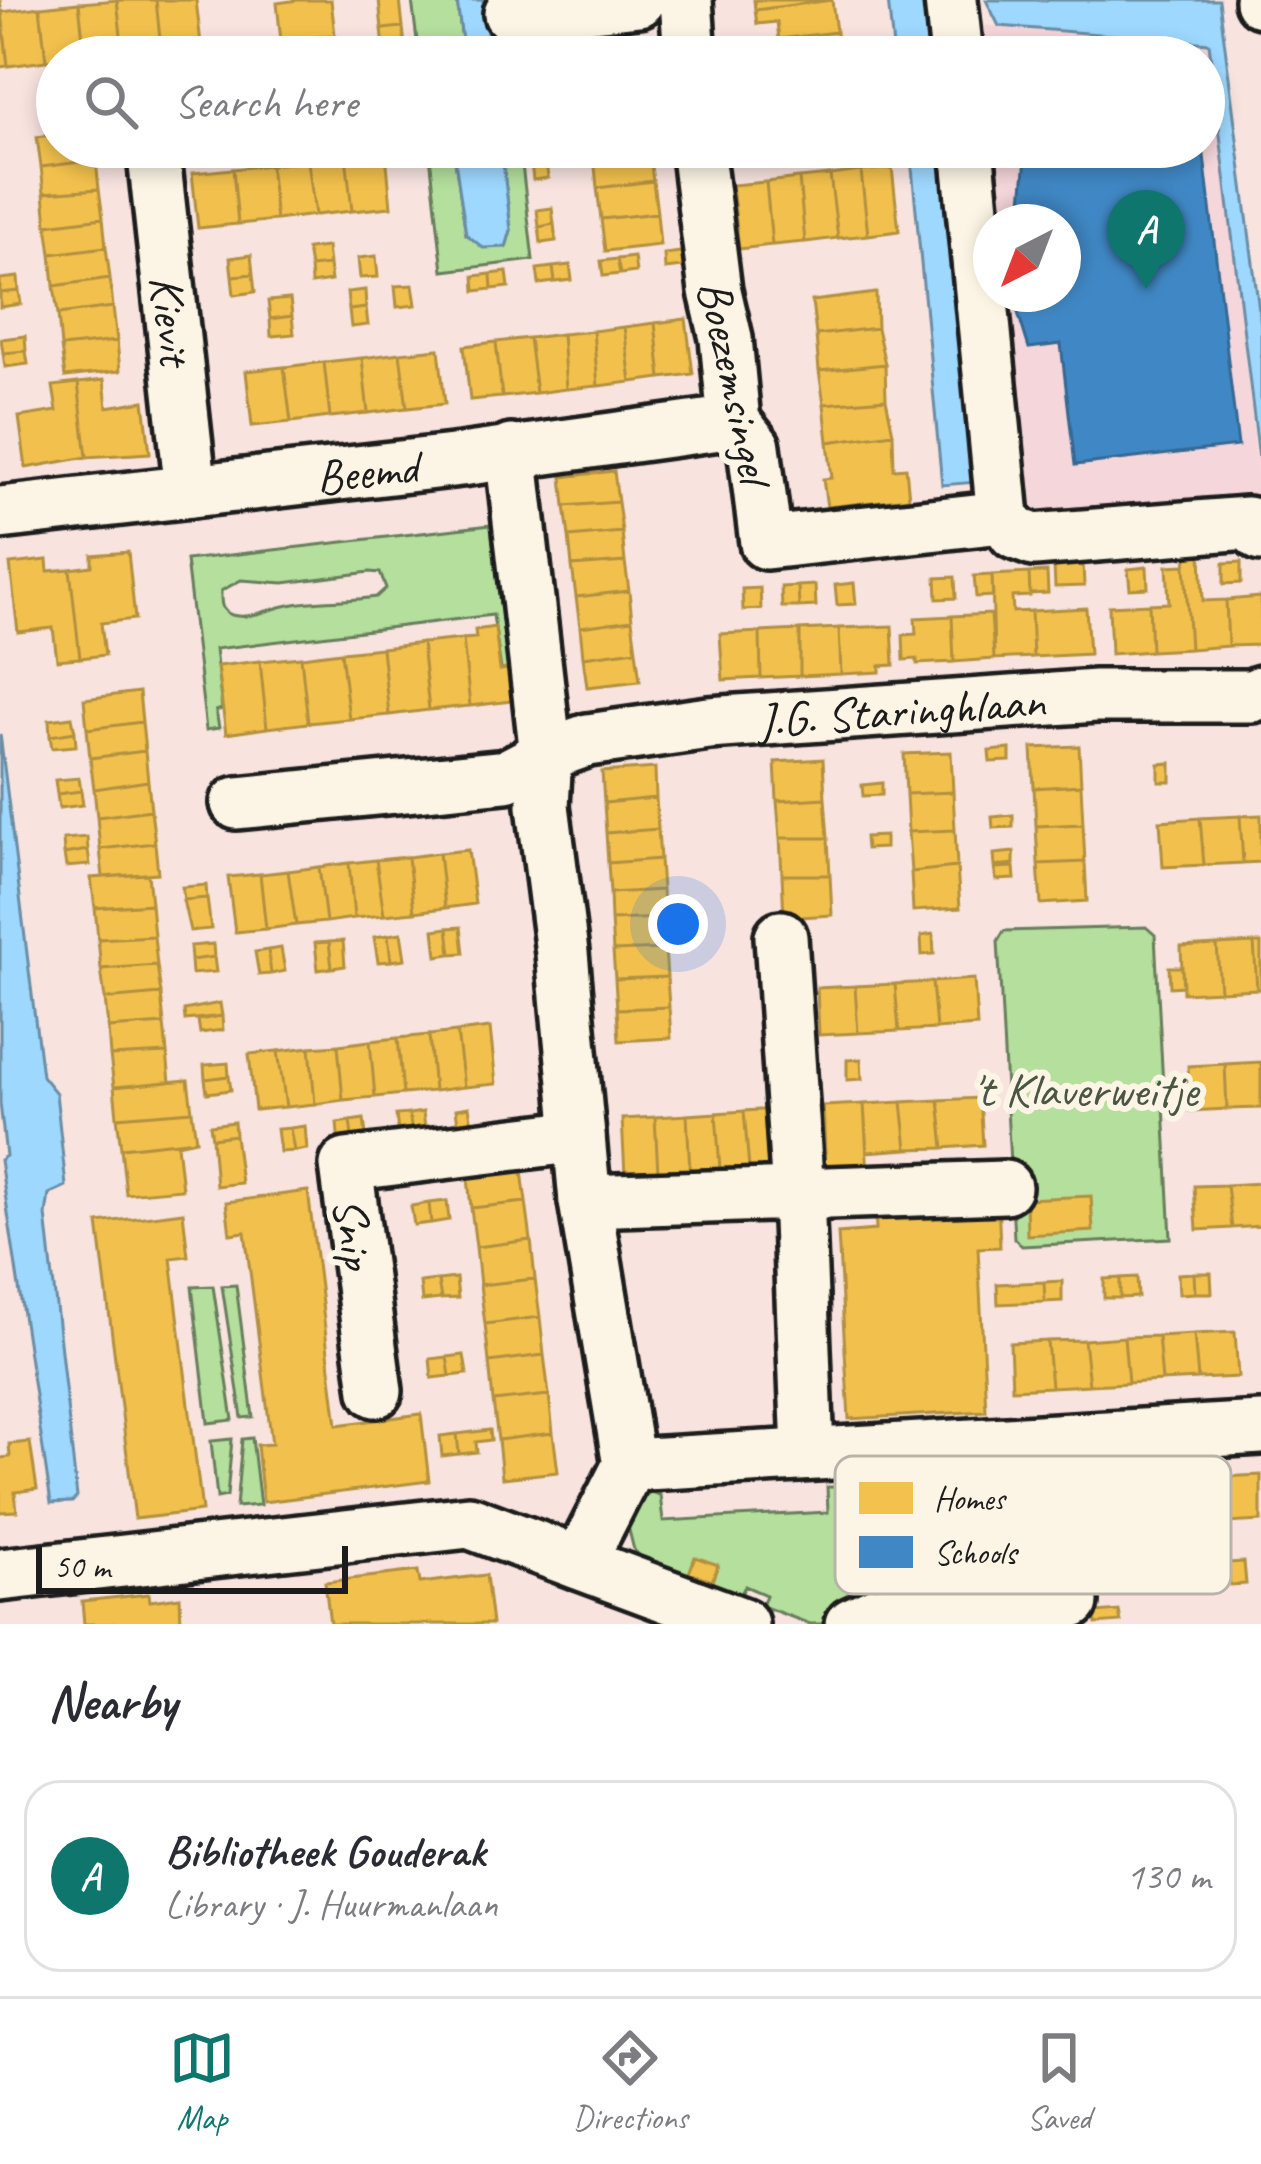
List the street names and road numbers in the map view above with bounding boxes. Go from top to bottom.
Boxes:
street label: Kievit [136,272,206,372]
street label: Boezemsingel [684,275,787,496]
street label: Beemd [313,435,428,507]
street label: J.G. Staringhlaan [754,671,1048,751]
street label: Snip [319,1194,389,1275]

